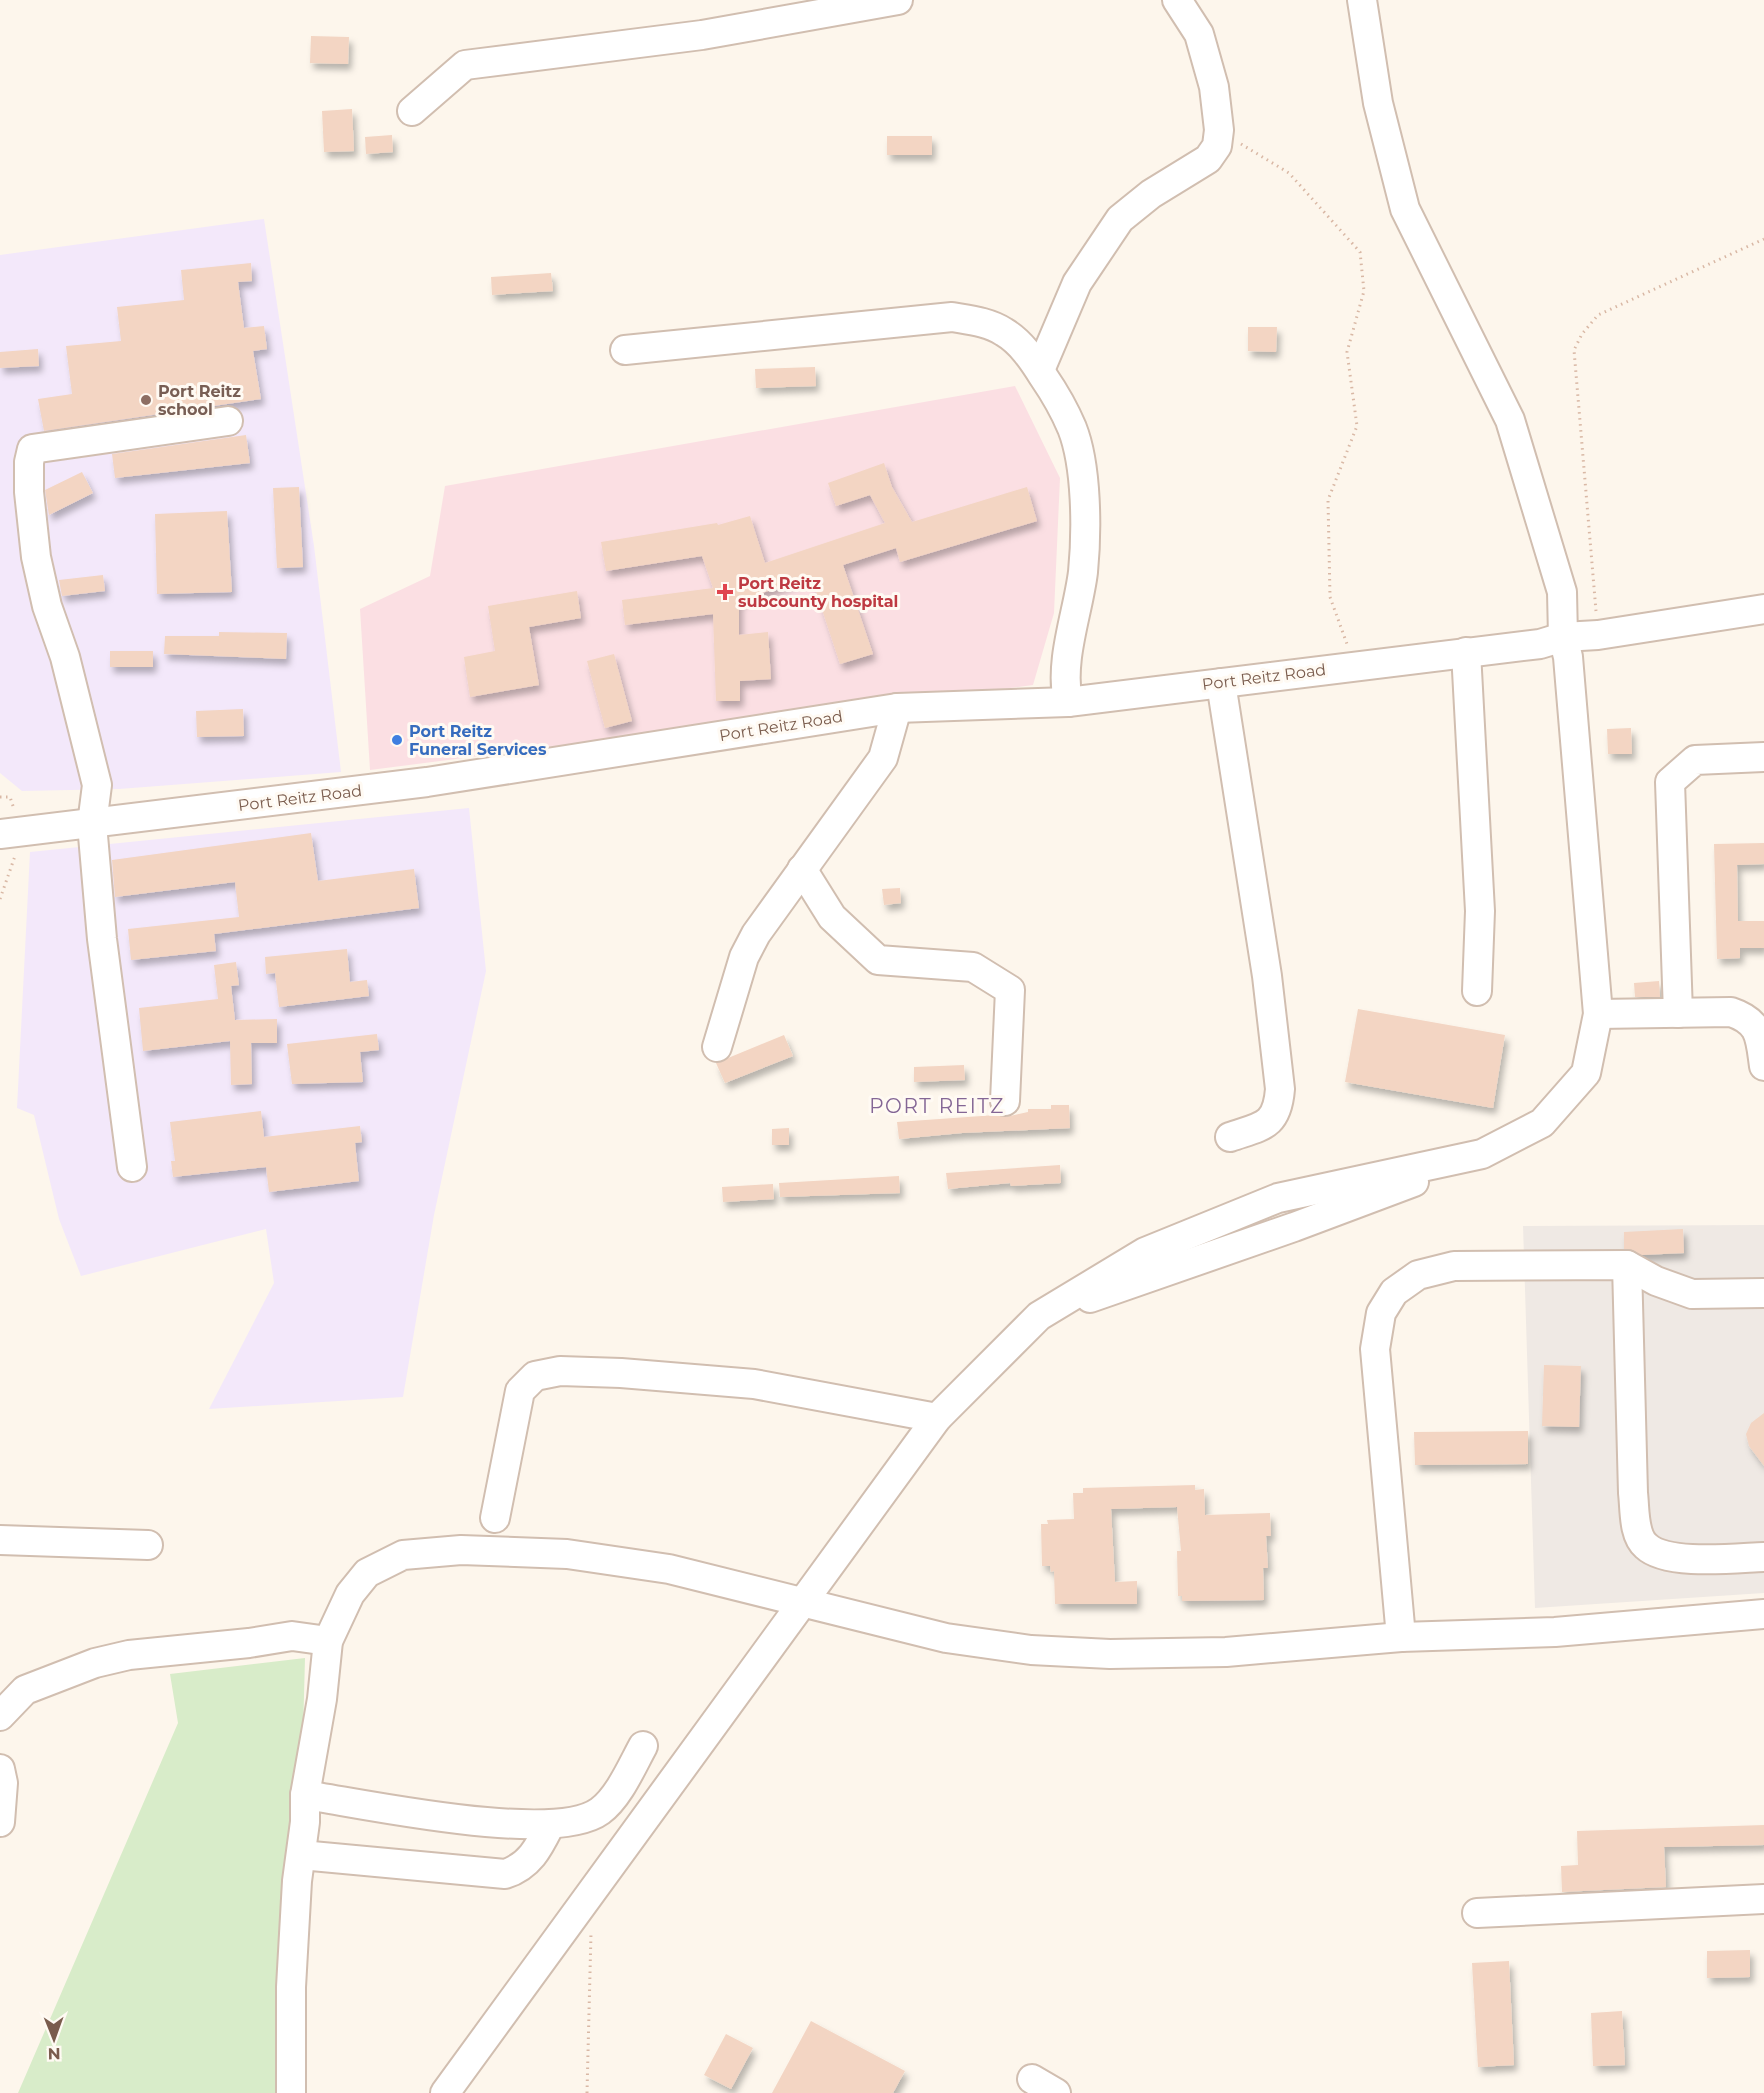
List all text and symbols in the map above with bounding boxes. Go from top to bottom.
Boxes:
place label: Port Reitz school [158,382,241,419]
marker: Port Reitz school [139,393,153,407]
place label: Port Reitz subcounty hospital [738,574,898,611]
marker: Port Reitz subcounty hospital [716,583,734,601]
street label: Port Reitz Road [1201,660,1327,694]
street label: Port Reitz Road [718,707,844,745]
place label: Port Reitz Funeral Services [409,722,547,759]
marker: Port Reitz Funeral Services [390,733,404,747]
street label: Port Reitz Road [237,781,363,815]
district label: PORT REITZ [869,1094,1005,1118]
north arrow [24,2009,84,2069]
text: N [48,2044,61,2063]

